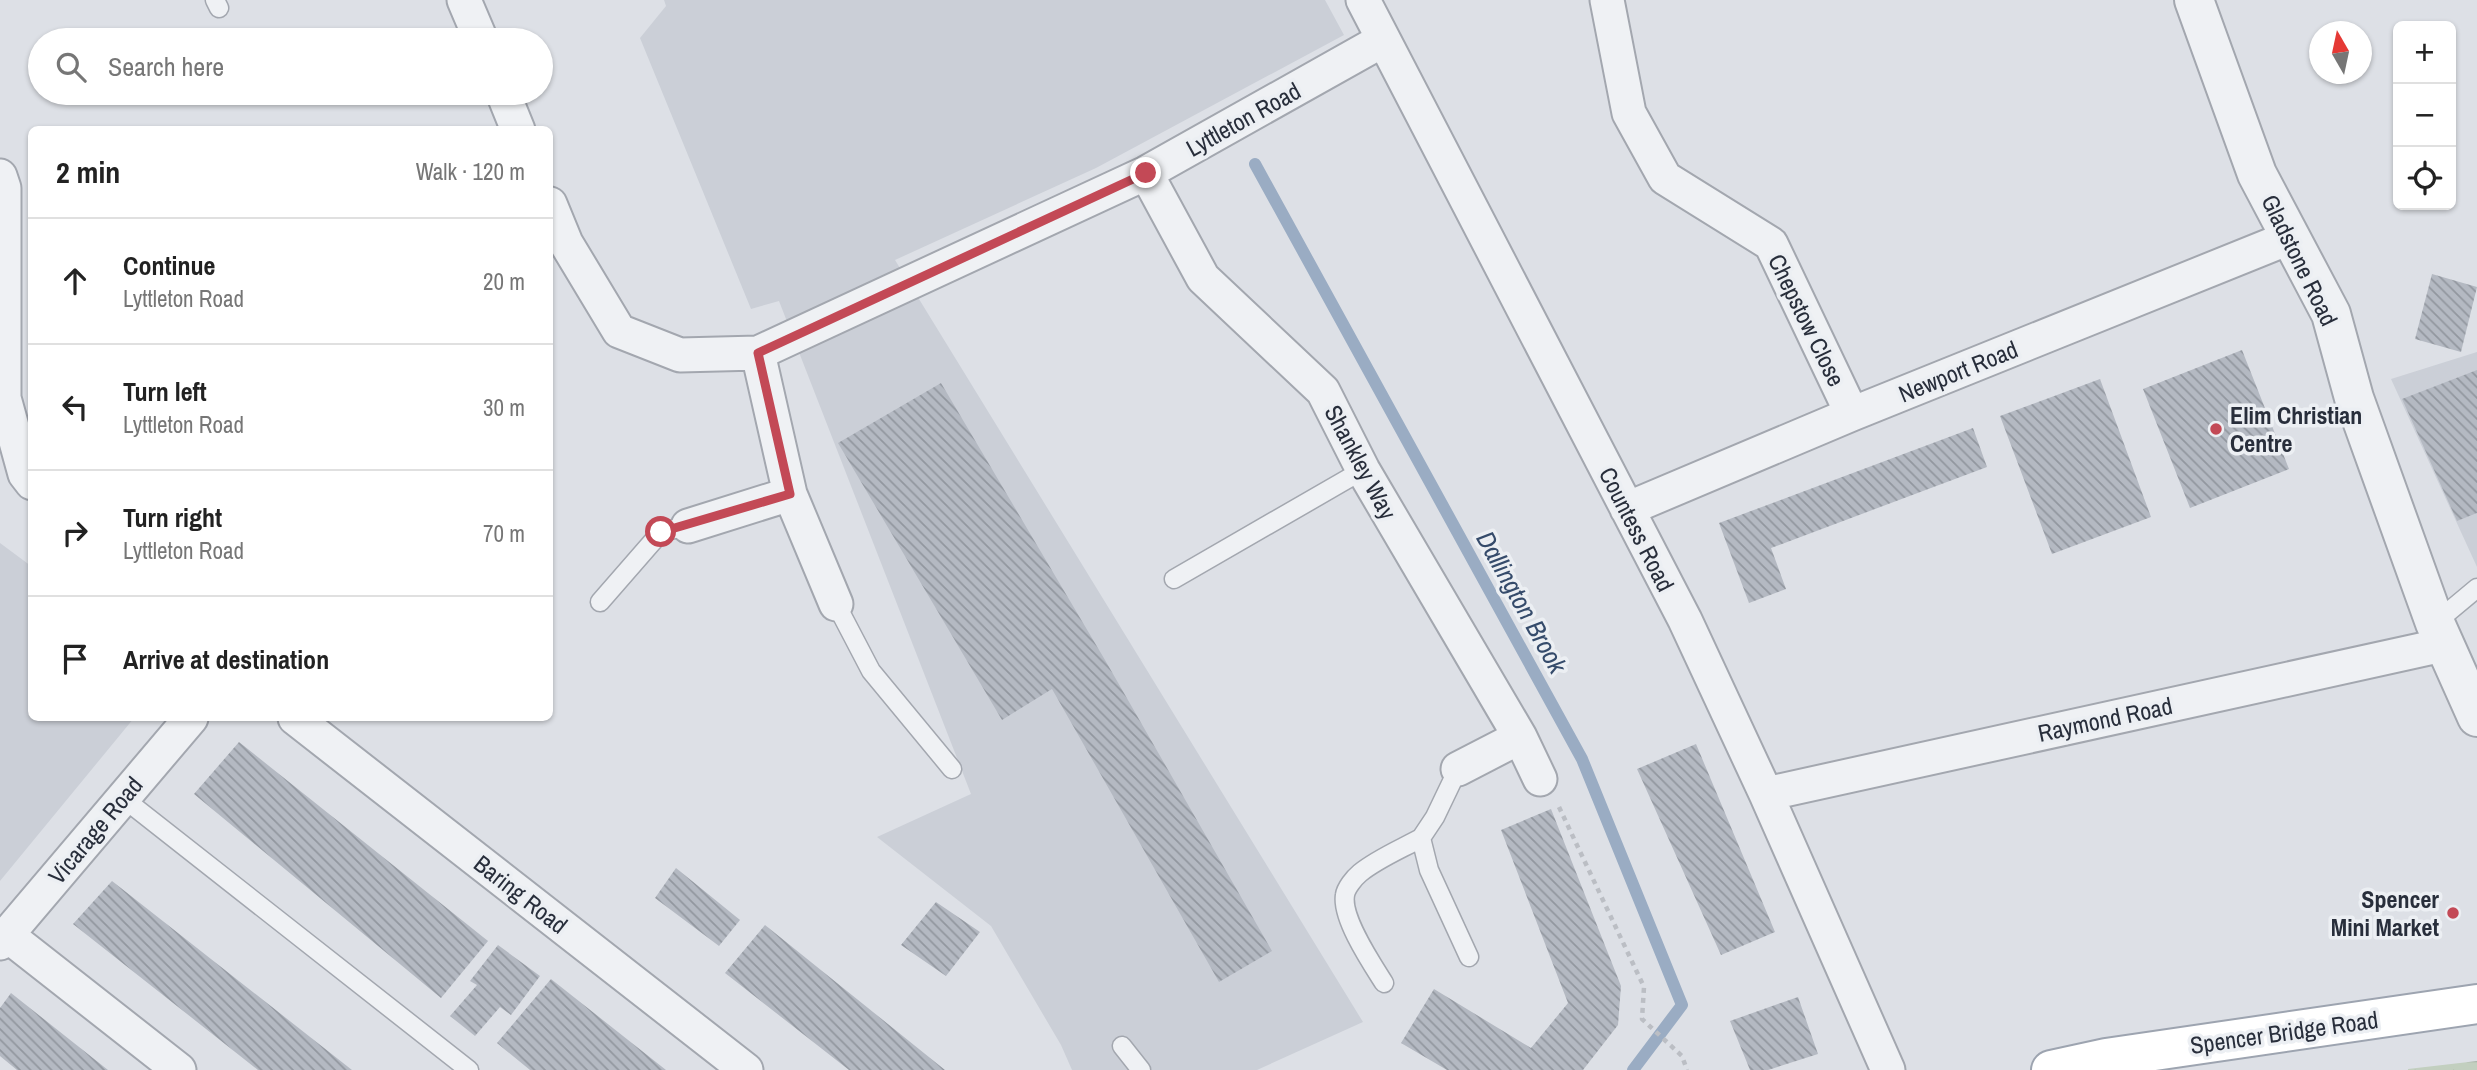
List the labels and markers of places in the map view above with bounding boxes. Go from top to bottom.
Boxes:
place label: Elim Christian Centre [2230,399,2362,459]
marker: Elim Christian Centre [2208,421,2224,437]
place label: Spencer Mini Market [2331,883,2439,943]
marker: Spencer Mini Market [2445,905,2461,921]

